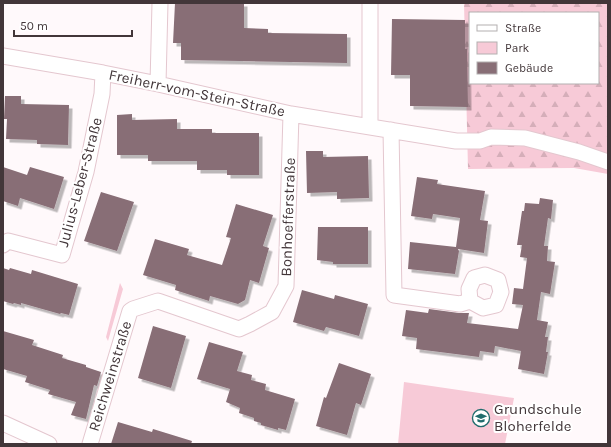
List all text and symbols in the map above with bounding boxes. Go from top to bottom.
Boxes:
scale bar [14,12,132,38]
legend [469,12,599,84]
text: 50 m [20,19,48,33]
text: Straße [505,21,541,35]
text: Park [505,41,530,55]
text: Gebäude [505,61,553,75]
street label: Freiherr-vom-Stein-Straße [107,66,287,120]
street label: Julius-Leber-Straße [54,115,106,249]
street label: Bonhoefferstraße [277,157,299,277]
street label: Reichweinstraße [85,319,135,433]
place label: Grundschule Bloherfelde [494,400,582,435]
school or university icon: Grundschule Bloherfelde [471,408,491,428]

